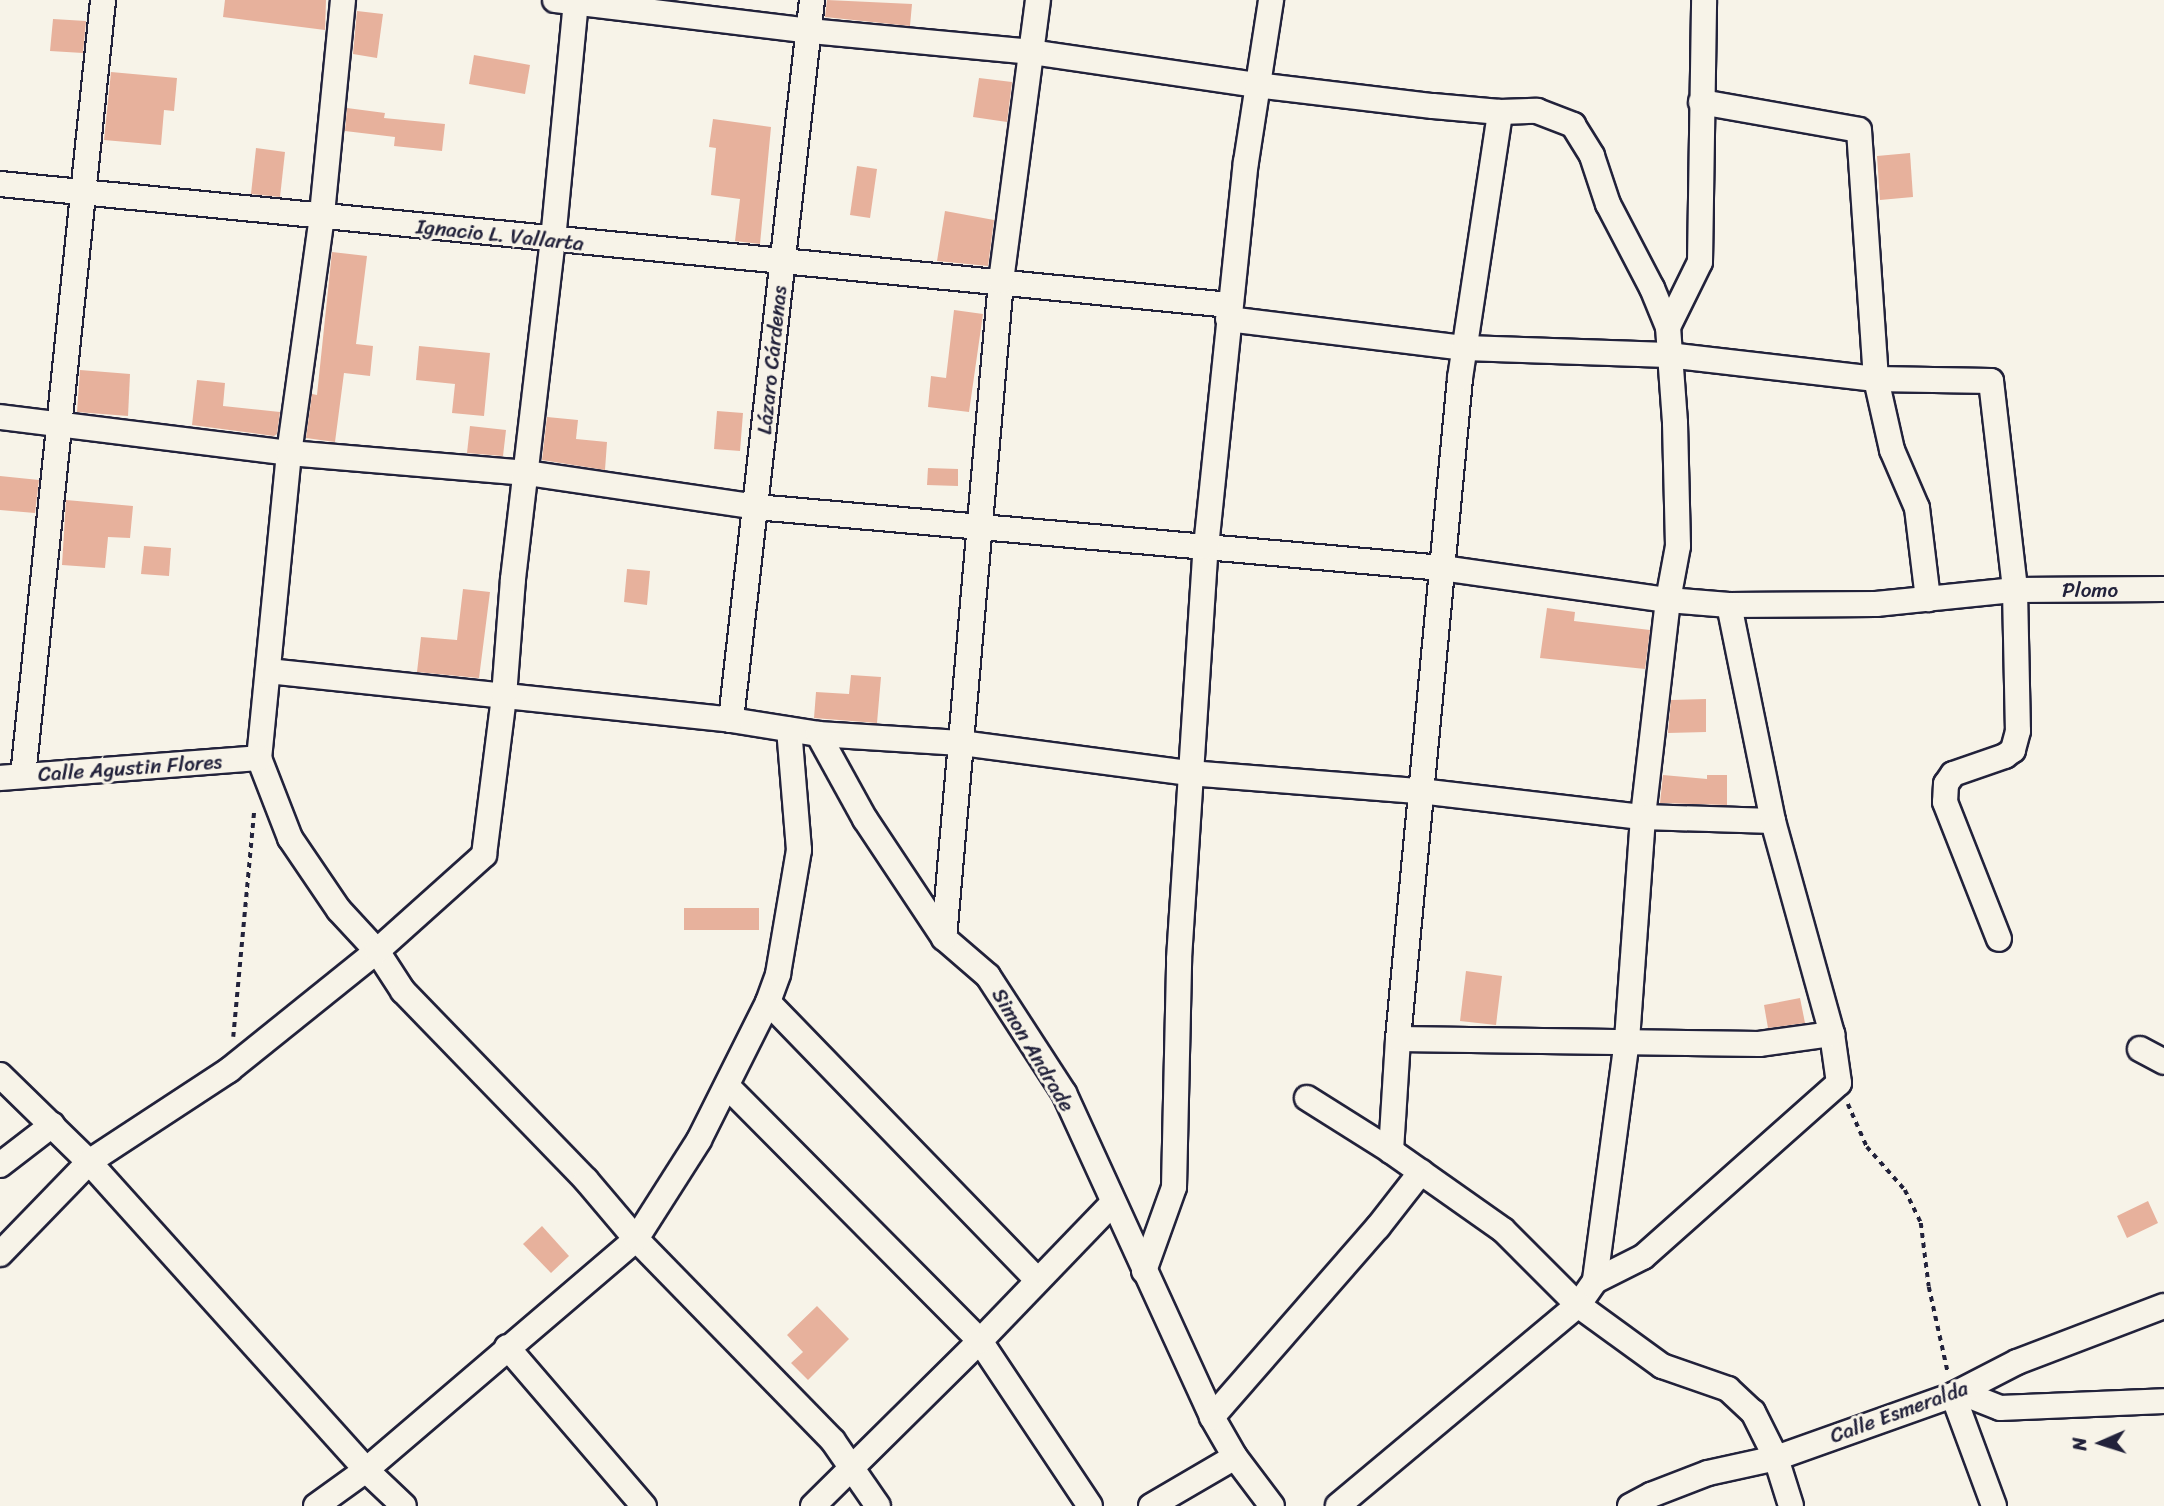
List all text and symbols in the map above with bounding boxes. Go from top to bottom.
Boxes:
street label: Ignacio L. Vallarta [416,214,584,256]
street label: Lázaro Cárdenas [752,283,792,437]
street label: Plomo [2062,577,2118,603]
street label: Calle Agustin Flores [37,749,223,787]
street label: Simon Andrade [986,984,1080,1116]
street label: Calle Esmeralda [1826,1375,1972,1449]
north arrow [2066,1408,2136,1478]
text: N [2063,1437,2096,1452]

